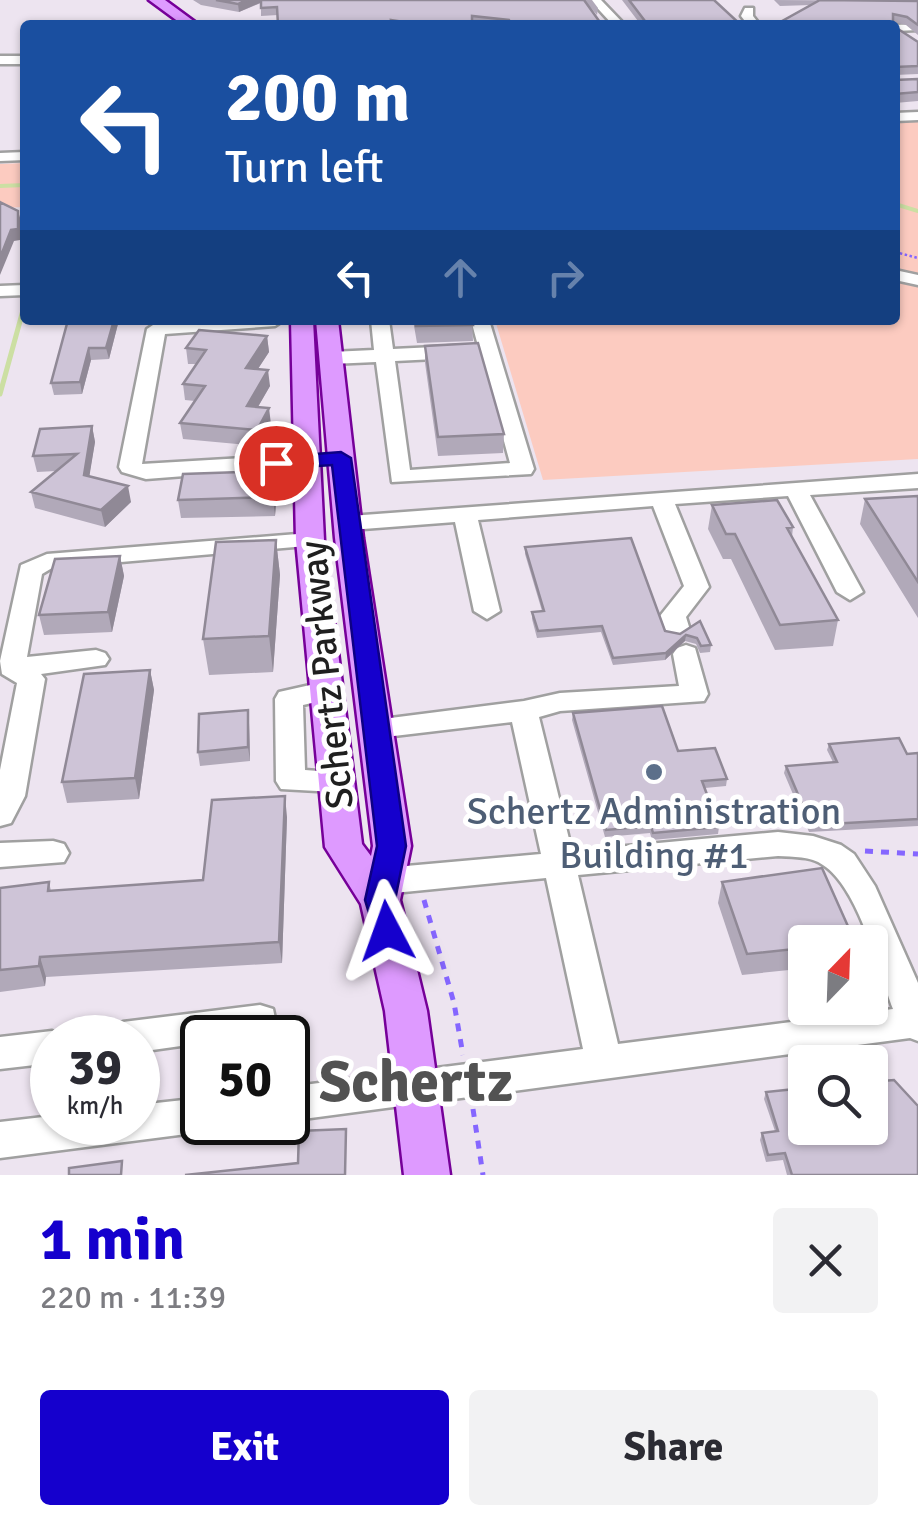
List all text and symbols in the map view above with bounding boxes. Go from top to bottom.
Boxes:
text: 200 m [225,54,410,140]
icon: left [60,60,190,190]
text: Turn left [225,140,384,195]
icon: left [328,250,383,305]
icon: ahead [433,250,488,305]
icon: right [538,250,593,305]
pin [234,421,319,506]
icon: arrive [249,436,304,491]
street label: Schertz Parkway [289,538,364,811]
marker: Schertz Administration Building #1 [643,761,665,783]
place label: Schertz Administration Building #1 [467,788,841,879]
position arrow [335,879,439,983]
north arrow [788,925,888,1025]
map controls [788,925,888,1145]
speed limit sign: 50 [180,1015,310,1145]
text: 39 [68,1037,122,1099]
button: search [788,1045,888,1145]
district label: Schertz [319,1046,513,1118]
text: km/h [67,1090,123,1121]
text: 1 min [40,1203,185,1277]
button: close [773,1208,878,1313]
text: 220 m · 11:39 [40,1278,226,1317]
button: Exit [40,1390,449,1505]
button: Share [469,1390,878,1505]

